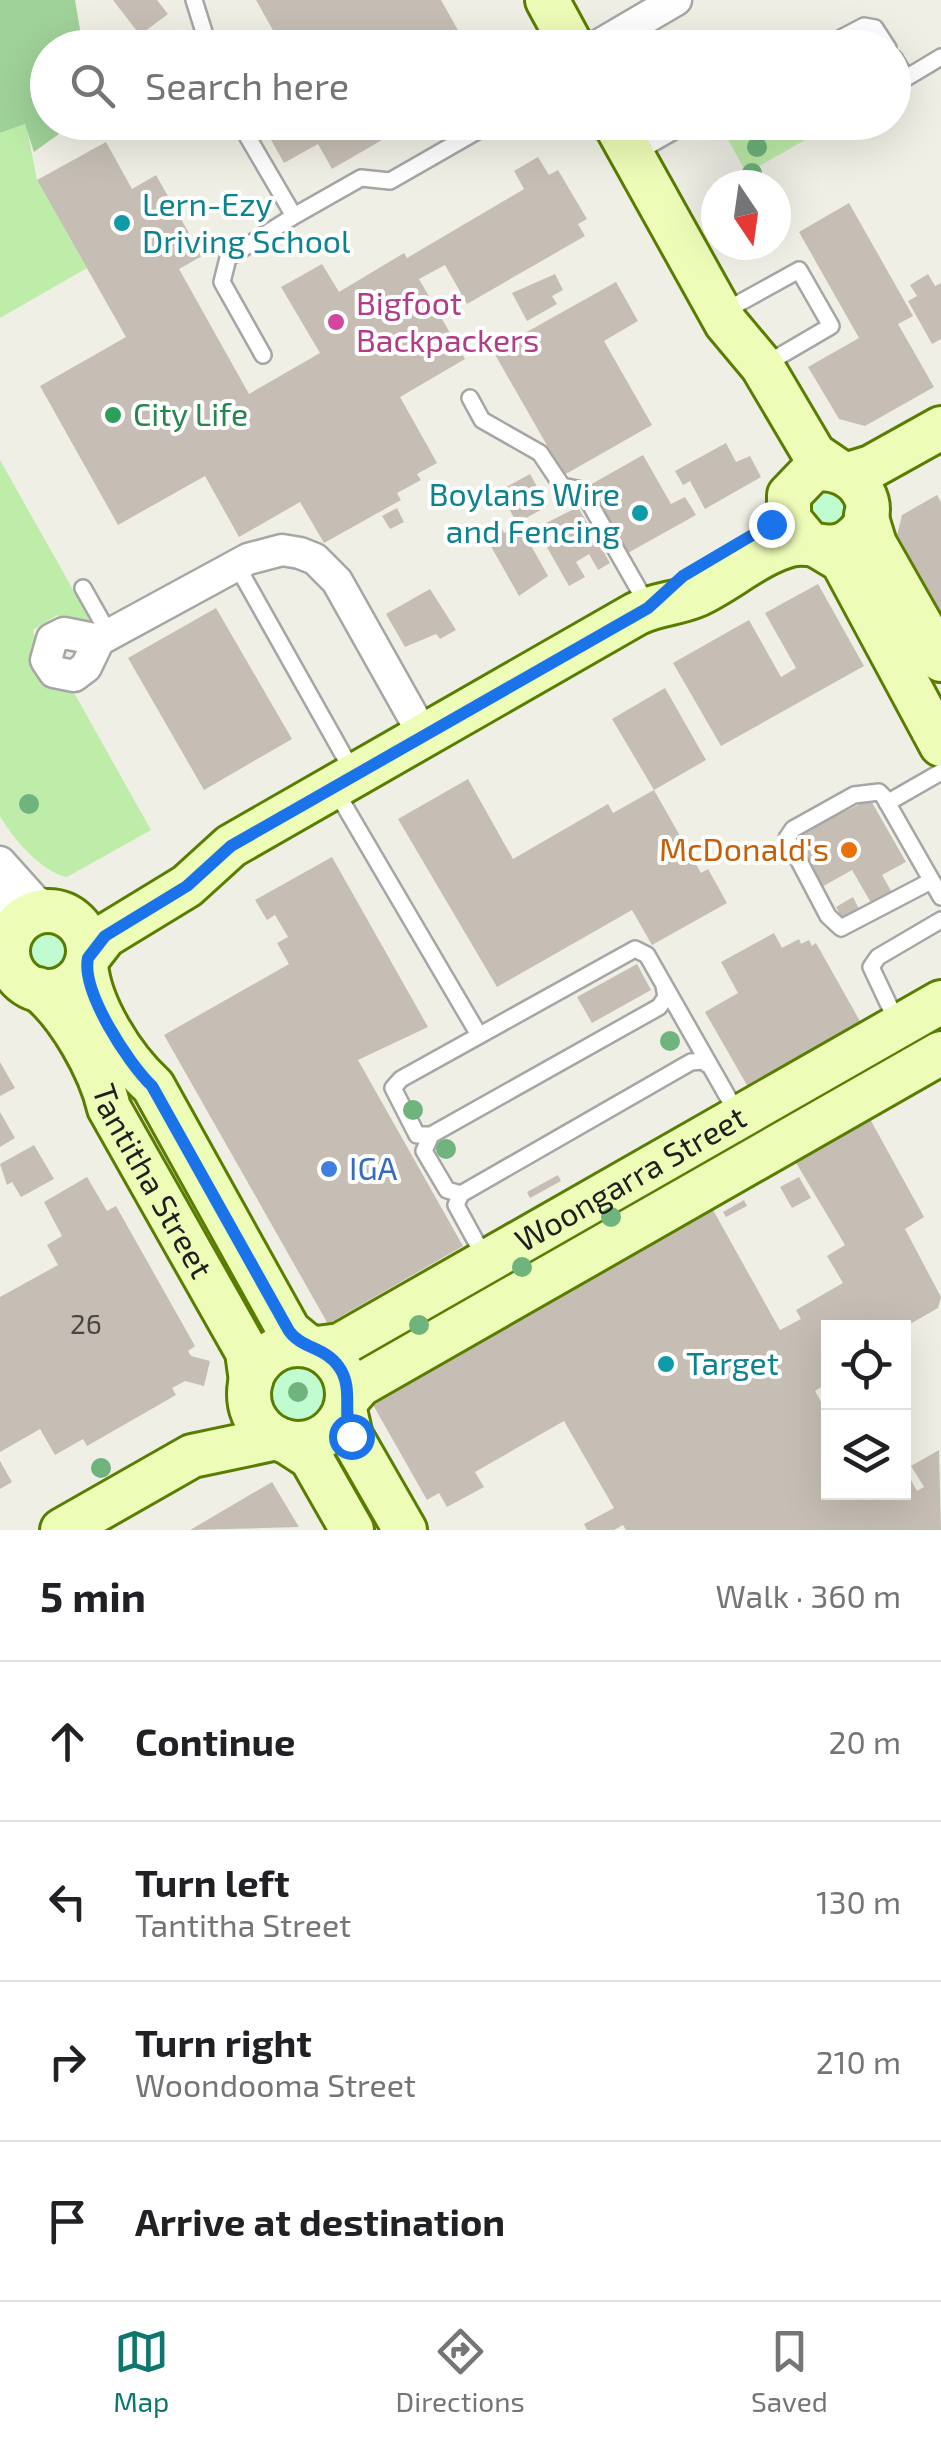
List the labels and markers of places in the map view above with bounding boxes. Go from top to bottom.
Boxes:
place label: Lern-Ezy Driving School [142,184,351,259]
marker: Lern-Ezy Driving School [111,212,133,234]
place label: Bigfoot Backpackers [356,283,539,358]
marker: Bigfoot Backpackers [325,311,347,333]
place label: City Life [133,394,248,432]
marker: City Life [102,404,124,426]
place label: Boylans Wire and Fencing [429,474,620,549]
marker: Boylans Wire and Fencing [629,502,651,524]
place label: McDonald's [659,829,829,867]
marker: McDonald's [838,839,860,861]
place label: IGA [349,1148,397,1186]
marker: IGA [318,1158,340,1180]
place label: Target [686,1343,779,1381]
marker: Target [655,1353,677,1375]

